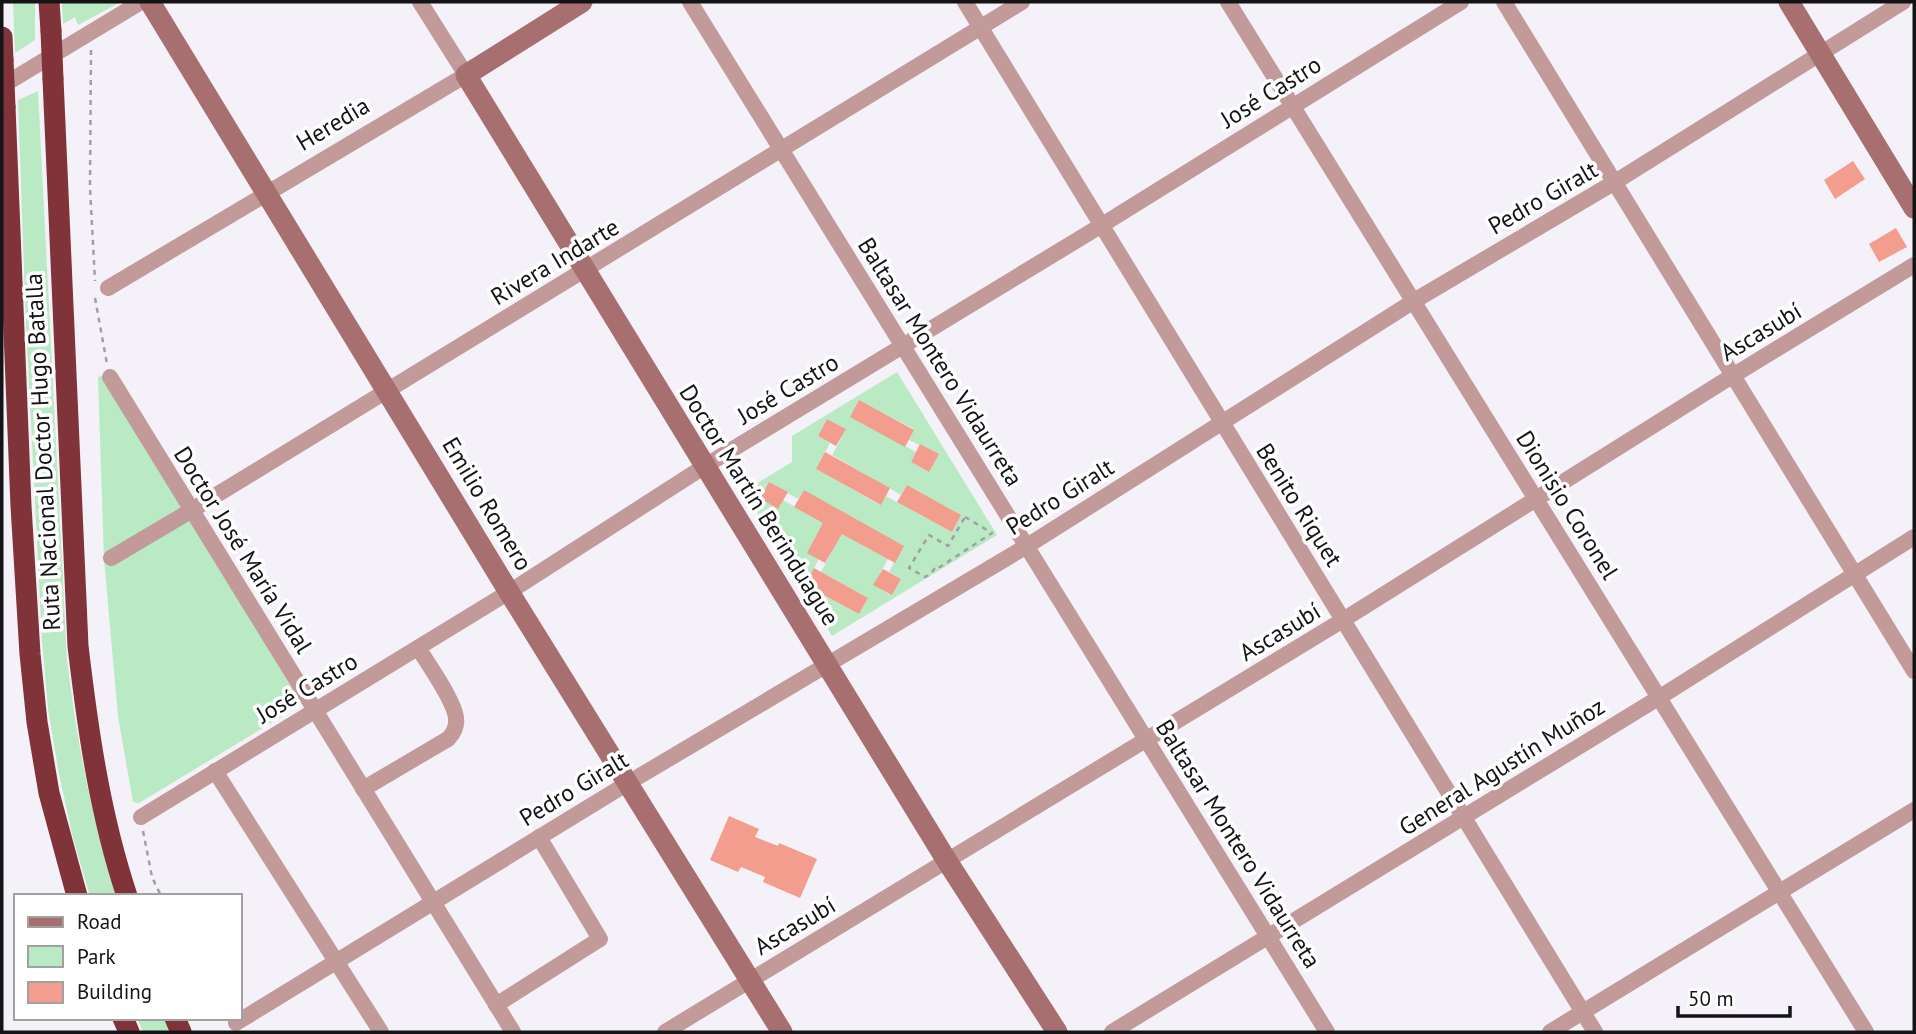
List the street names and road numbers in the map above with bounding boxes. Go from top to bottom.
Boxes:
street label: José Castro [1214,48,1327,135]
street label: Heredia [291,90,375,157]
street label: Pedro Giralt [1482,154,1603,241]
street label: Rivera Indarte [485,211,625,312]
street label: Baltasar Montero Vidaurreta [851,232,1030,492]
street label: Ruta Nacional Doctor Hugo Batalla [18,273,67,632]
street label: Ascasubí [1714,295,1807,368]
street label: José Castro [730,346,844,431]
street label: Doctor Martín Berinduague [673,379,846,631]
street label: Dionisio Coronel [1509,425,1625,585]
street label: Emilio Romero [435,431,539,576]
street label: Benito Riquet [1249,437,1350,572]
street label: Doctor José María Vidal [167,441,320,659]
street label: Pedro Giralt [1000,451,1119,542]
street label: Ascasubí [1233,595,1326,668]
street label: José Castro [249,645,363,730]
street label: General Agustín Muñoz [1393,691,1610,842]
street label: Baltasar Montero Vidaurreta [1149,714,1328,974]
street label: Pedro Giralt [514,744,634,833]
street label: Ascasubí [748,889,841,962]

